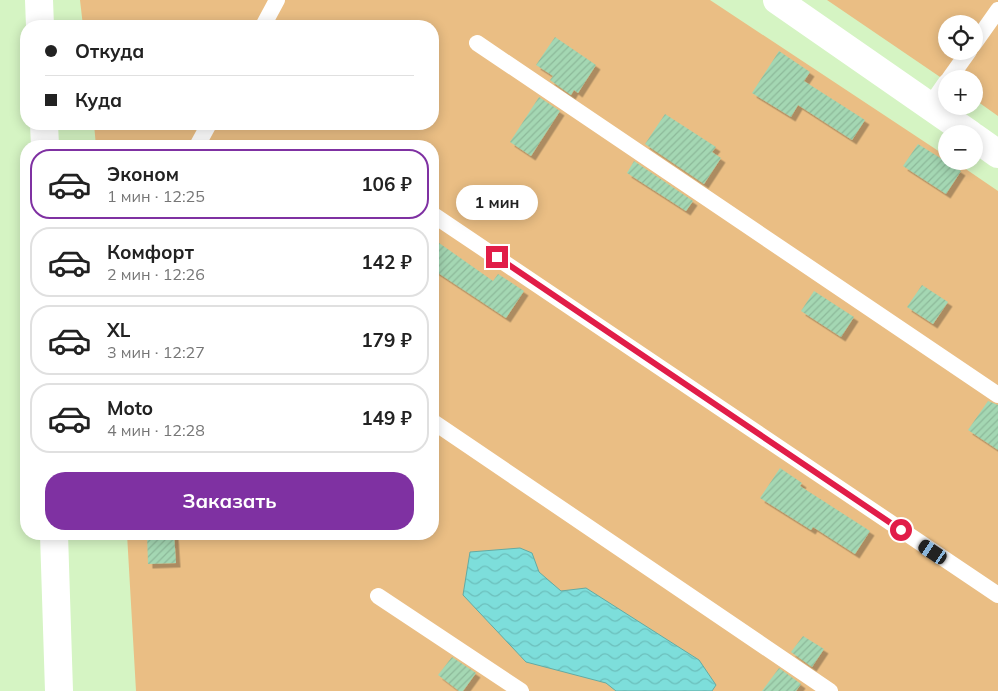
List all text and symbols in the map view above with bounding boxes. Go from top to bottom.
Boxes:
map controls [938,15,983,170]
button: locate [938,15,983,60]
text: Откуда [75,39,144,63]
button: + [938,70,983,115]
text: Куда [75,88,122,112]
button: − [938,125,983,170]
icon: car [47,162,92,207]
text: Эконом [107,162,179,186]
text: 106 ₽ [361,172,412,196]
callout: 1 мин [456,184,538,220]
text: 1 мин · 12:25 [107,186,205,206]
text: 1 мин [475,192,519,212]
icon: car [47,240,92,285]
text: Комфорт [107,240,194,264]
route end [486,246,508,268]
text: 142 ₽ [361,250,412,274]
text: 2 мин · 12:26 [107,264,205,284]
icon: car [47,318,92,363]
text: XL [107,318,130,342]
text: 179 ₽ [361,328,412,352]
text: 3 мин · 12:27 [107,342,205,362]
icon: car [47,396,92,441]
text: Moto [107,396,153,420]
text: 149 ₽ [361,406,412,430]
text: 4 мин · 12:28 [107,420,205,440]
button: Заказать [45,472,414,530]
route start [890,519,912,541]
car [916,537,949,567]

